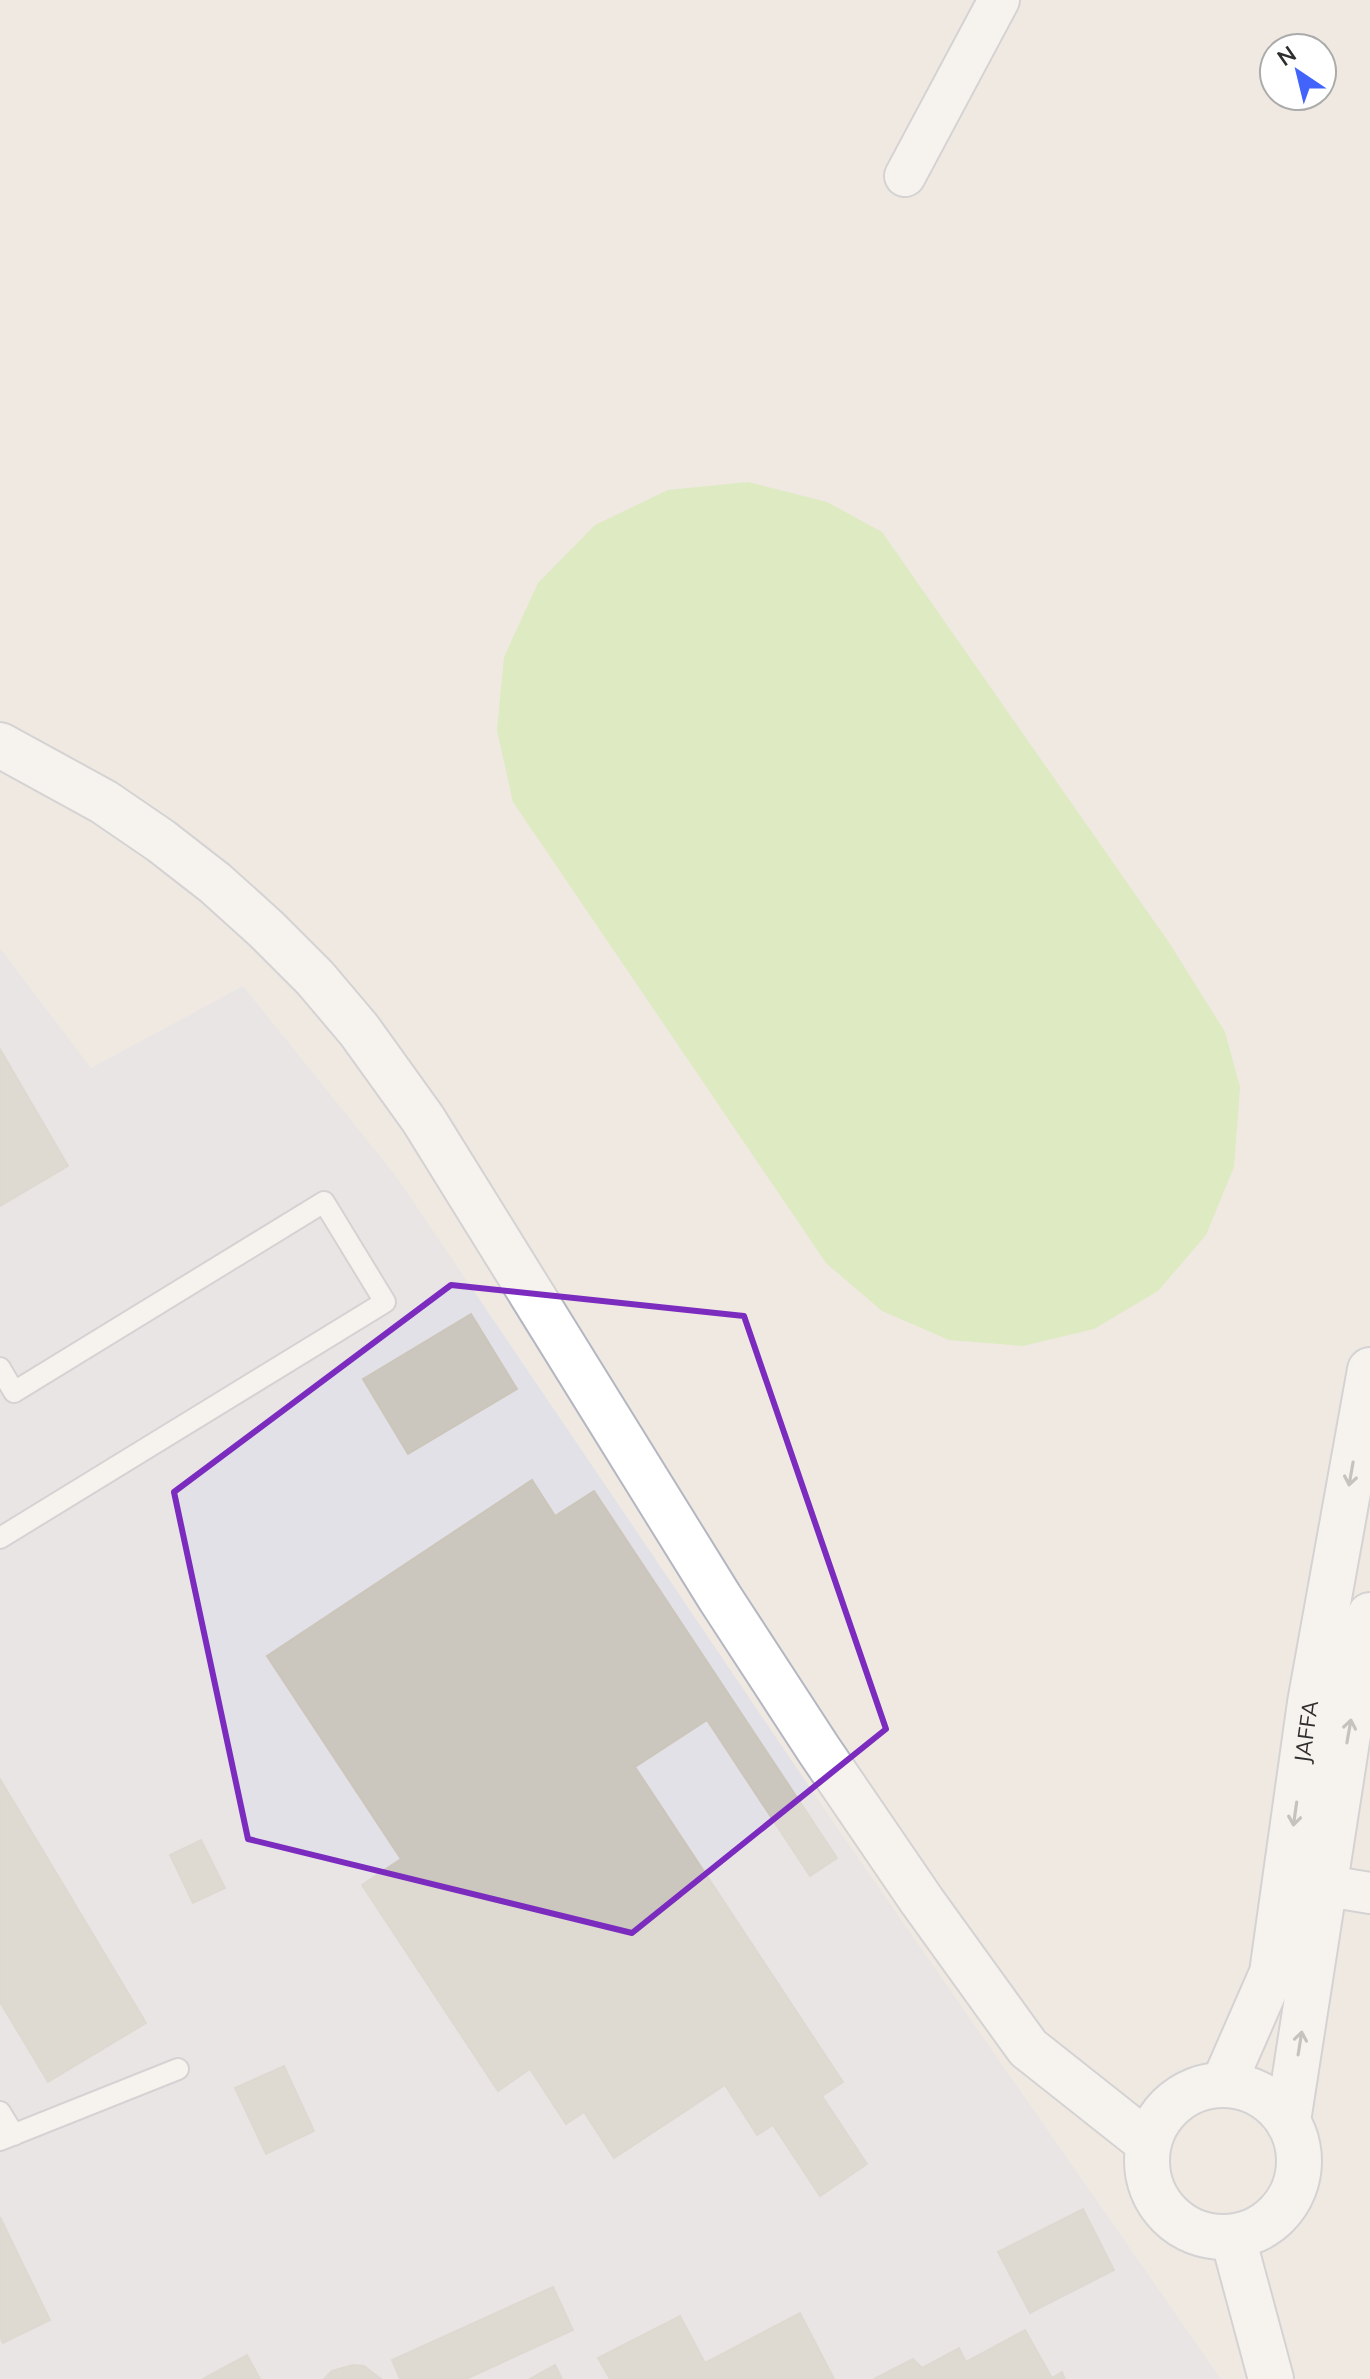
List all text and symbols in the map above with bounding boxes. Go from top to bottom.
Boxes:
north arrow [1258,32,1338,112]
text: N [1272,39,1301,72]
one-way arrow [1343,1461,1358,1487]
street label: JAFFA [1288,1698,1324,1765]
one-way arrow [1342,1719,1357,1744]
one-way arrow [1287,1801,1302,1826]
one-way arrow [1293,2031,1308,2057]

